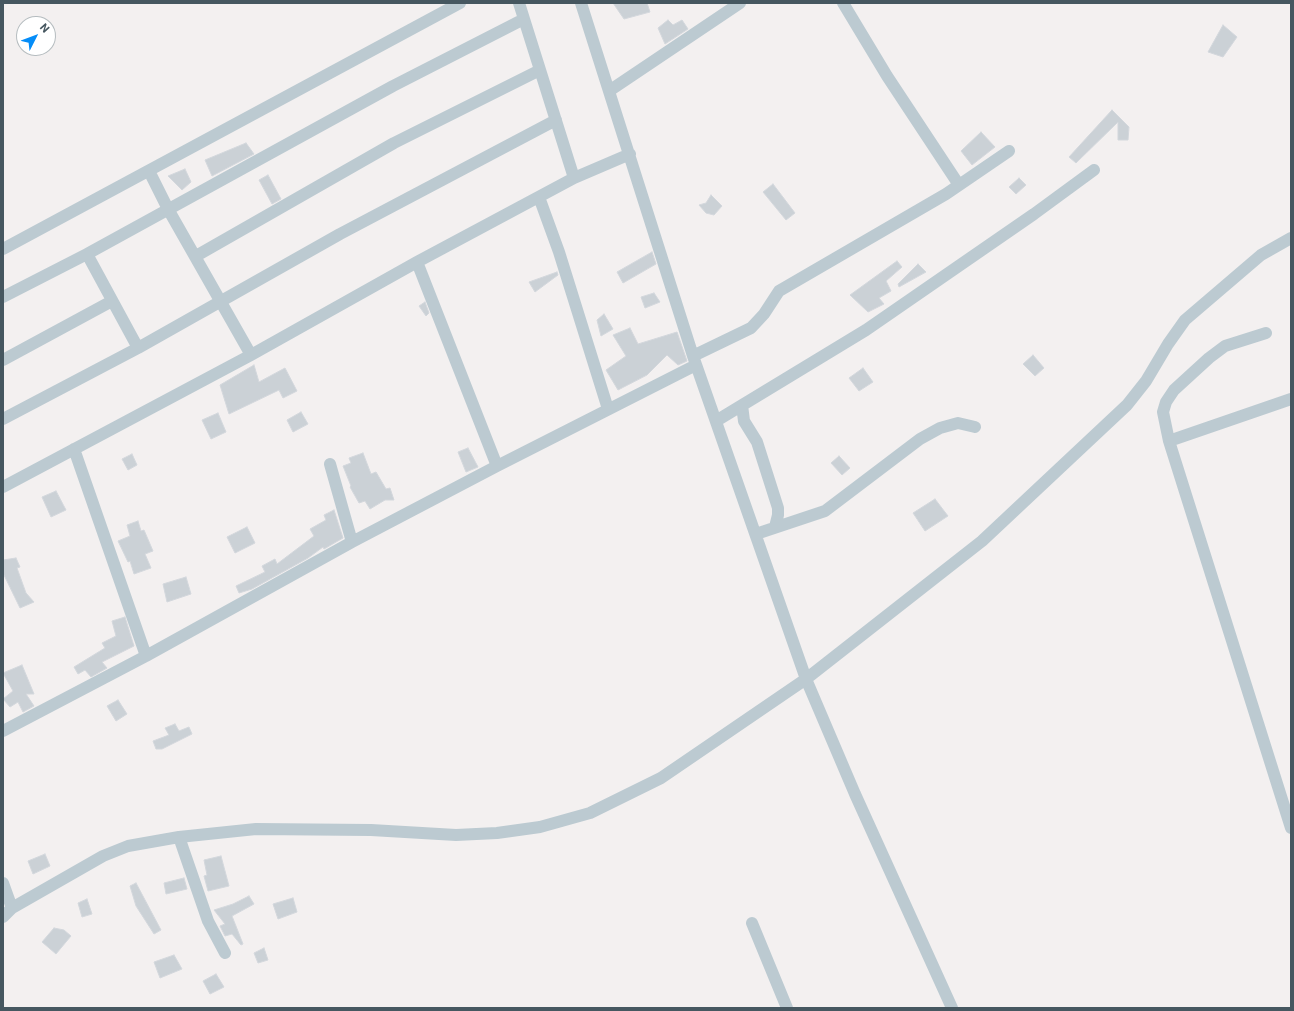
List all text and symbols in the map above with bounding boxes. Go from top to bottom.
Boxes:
north arrow [16,16,56,56]
text: N [37,21,52,36]

